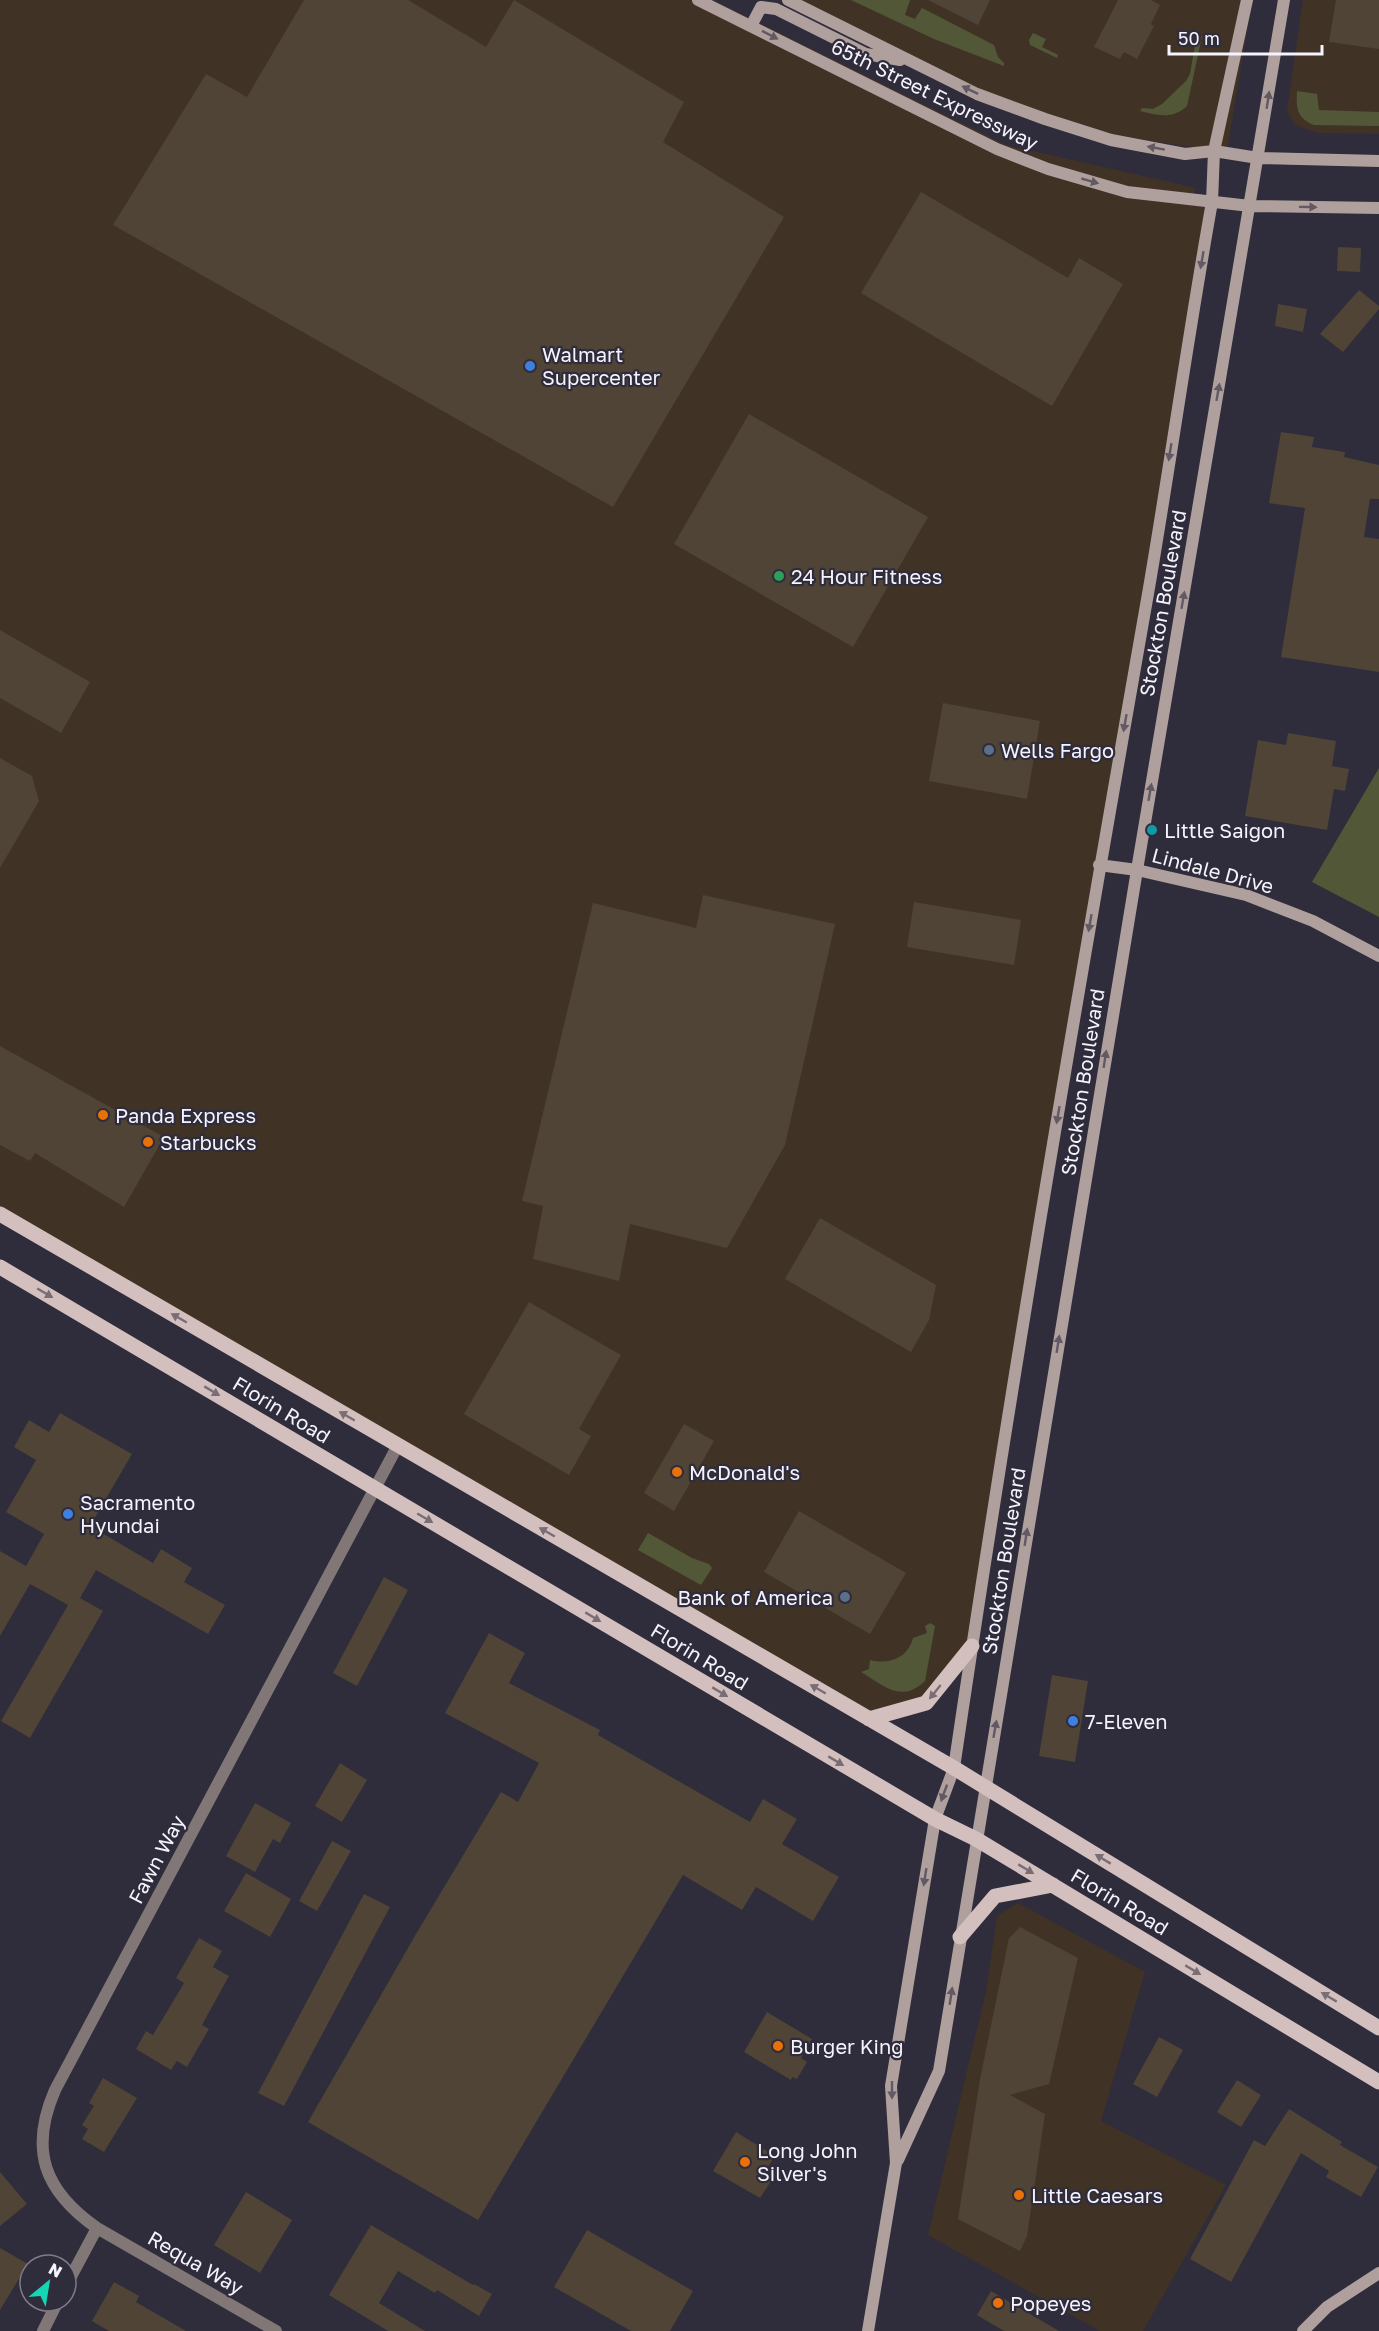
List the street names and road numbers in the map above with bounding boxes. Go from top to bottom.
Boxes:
street label: 65th Street Expressway [828,33,1042,155]
street label: Stockton Boulevard [1134,508,1190,698]
street label: Lindale Drive [1150,842,1276,898]
street label: Stockton Boulevard [1055,987,1109,1177]
street label: Florin Road [229,1370,335,1448]
street label: Stockton Boulevard [976,1466,1030,1656]
street label: Florin Road [647,1617,753,1695]
street label: Fawn Way [123,1811,189,1907]
street label: Florin Road [1067,1862,1173,1940]
street label: Requa Way [144,2225,248,2299]

